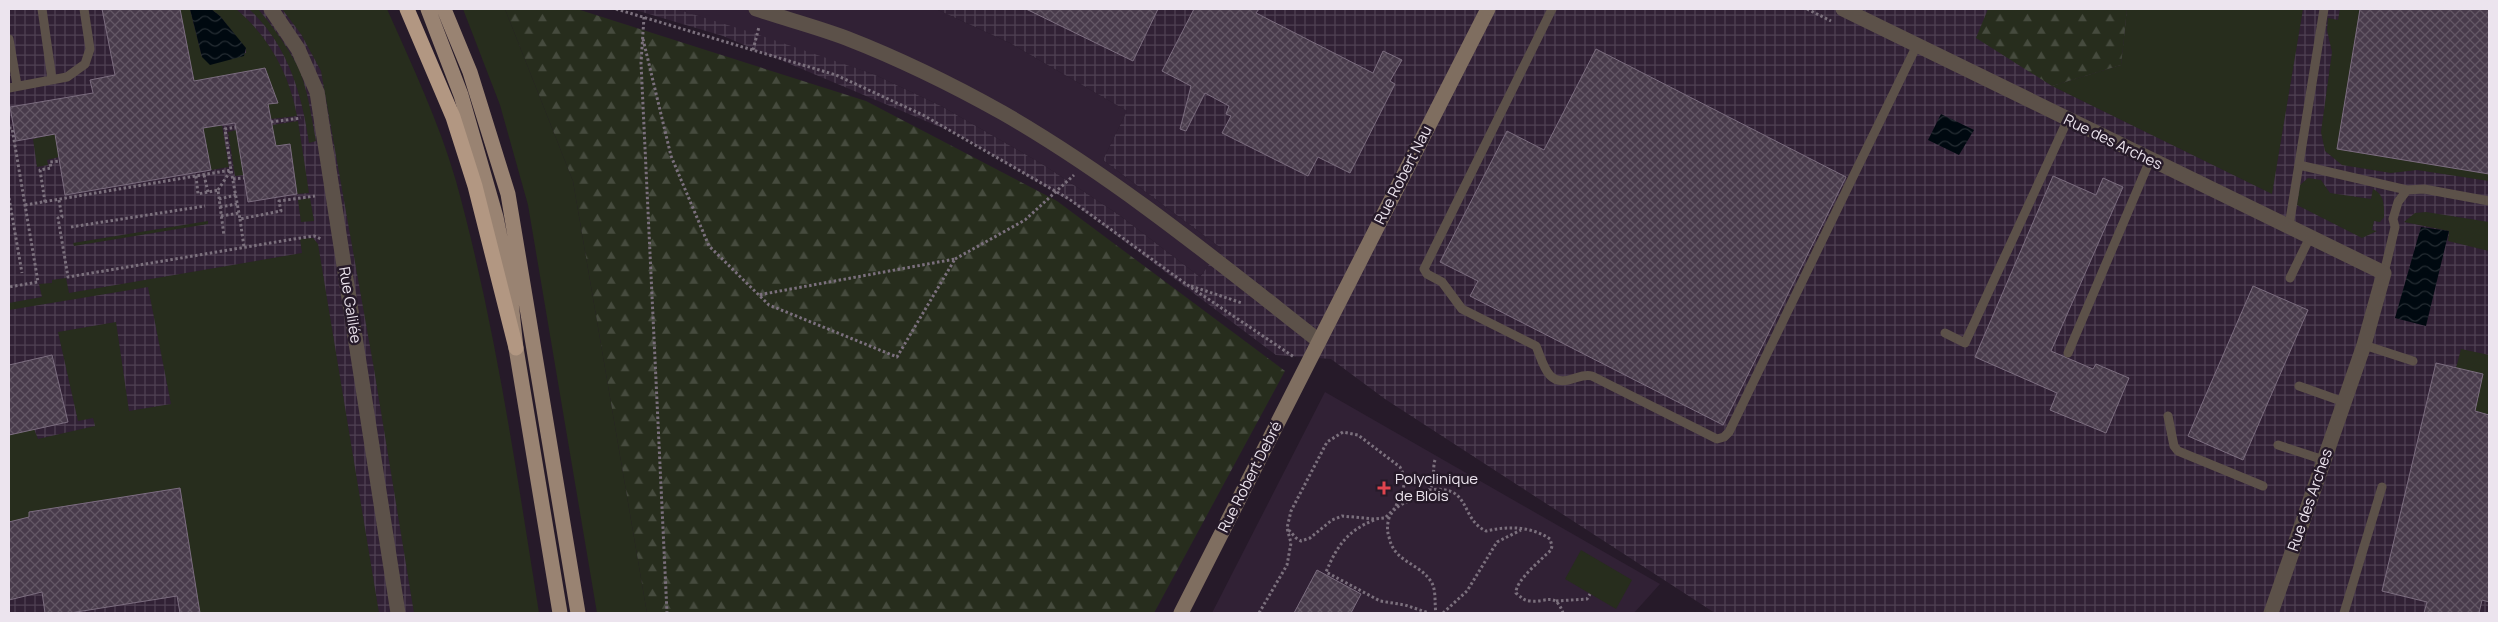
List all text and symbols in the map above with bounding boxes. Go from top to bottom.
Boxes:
street label: Rue des Arches [2060,109,2166,175]
street label: Rue Robert Nau [1369,122,1436,228]
street label: Rue Galilée [334,265,367,345]
street label: Rue Robert Debré [1212,417,1287,536]
street label: Rue des Arches [2282,446,2337,554]
place label: Polyclinique de Blois [1395,468,1478,506]
marker: Polyclinique de Blois [1377,481,1391,495]

